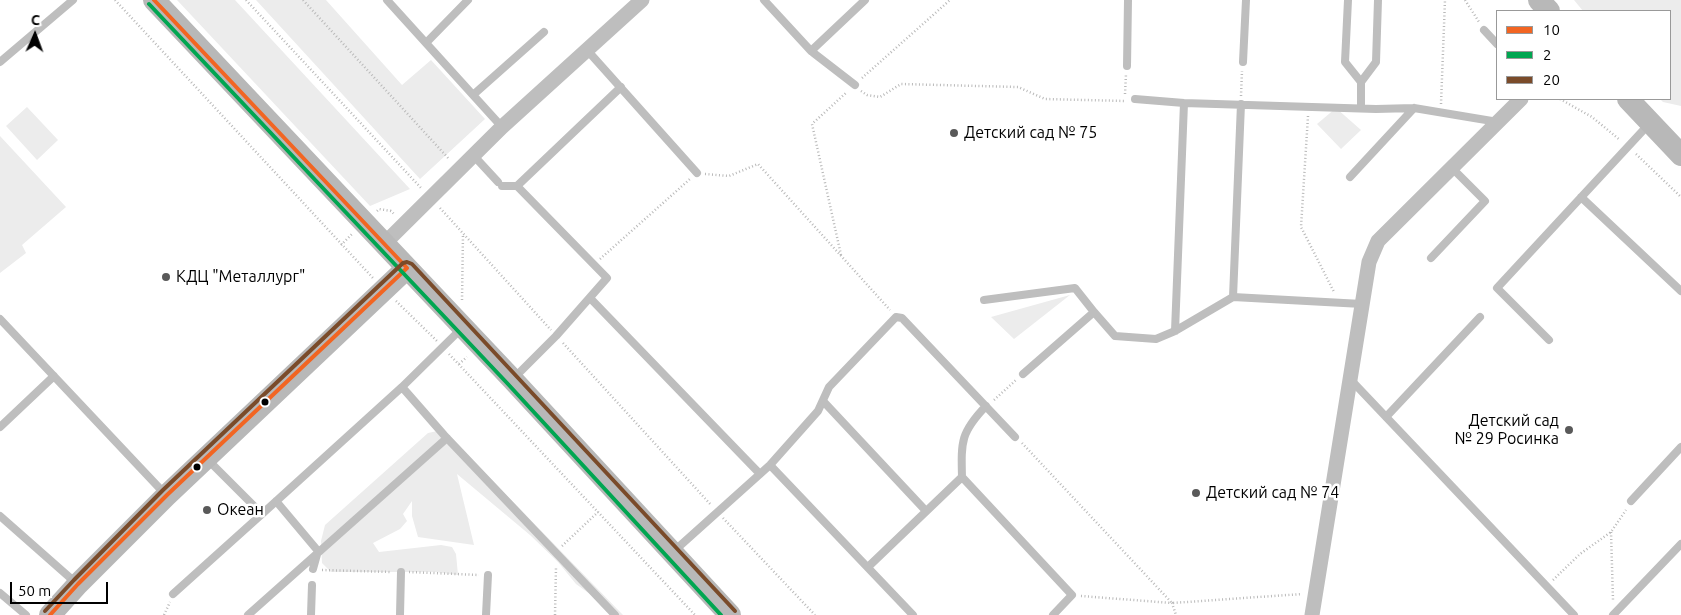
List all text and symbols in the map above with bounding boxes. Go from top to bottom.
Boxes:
north arrow [10,10,60,60]
legend [1496,10,1671,100]
text: С [31,12,40,28]
text: 10 [1543,21,1560,38]
text: 2 [1543,46,1551,63]
text: 20 [1543,71,1560,88]
place label: Детский сад № 75 [964,123,1097,143]
marker: Детский сад № 75 [948,127,960,139]
place label: КДЦ "Металлург" [176,267,305,287]
marker: КДЦ "Металлург" [160,271,172,283]
unlabelled marker [260,397,270,407]
place label: Детский сад № 29 Росинка [1455,411,1559,449]
marker: Детский сад № 29 Росинка [1563,424,1575,436]
unlabelled marker [192,462,202,472]
place label: Детский сад № 74 [1206,483,1339,503]
marker: Детский сад № 74 [1190,487,1202,499]
place label: Океан [217,500,264,520]
marker: Океан [201,504,213,516]
scale bar [12,572,110,604]
text: 50 m [18,582,51,599]

